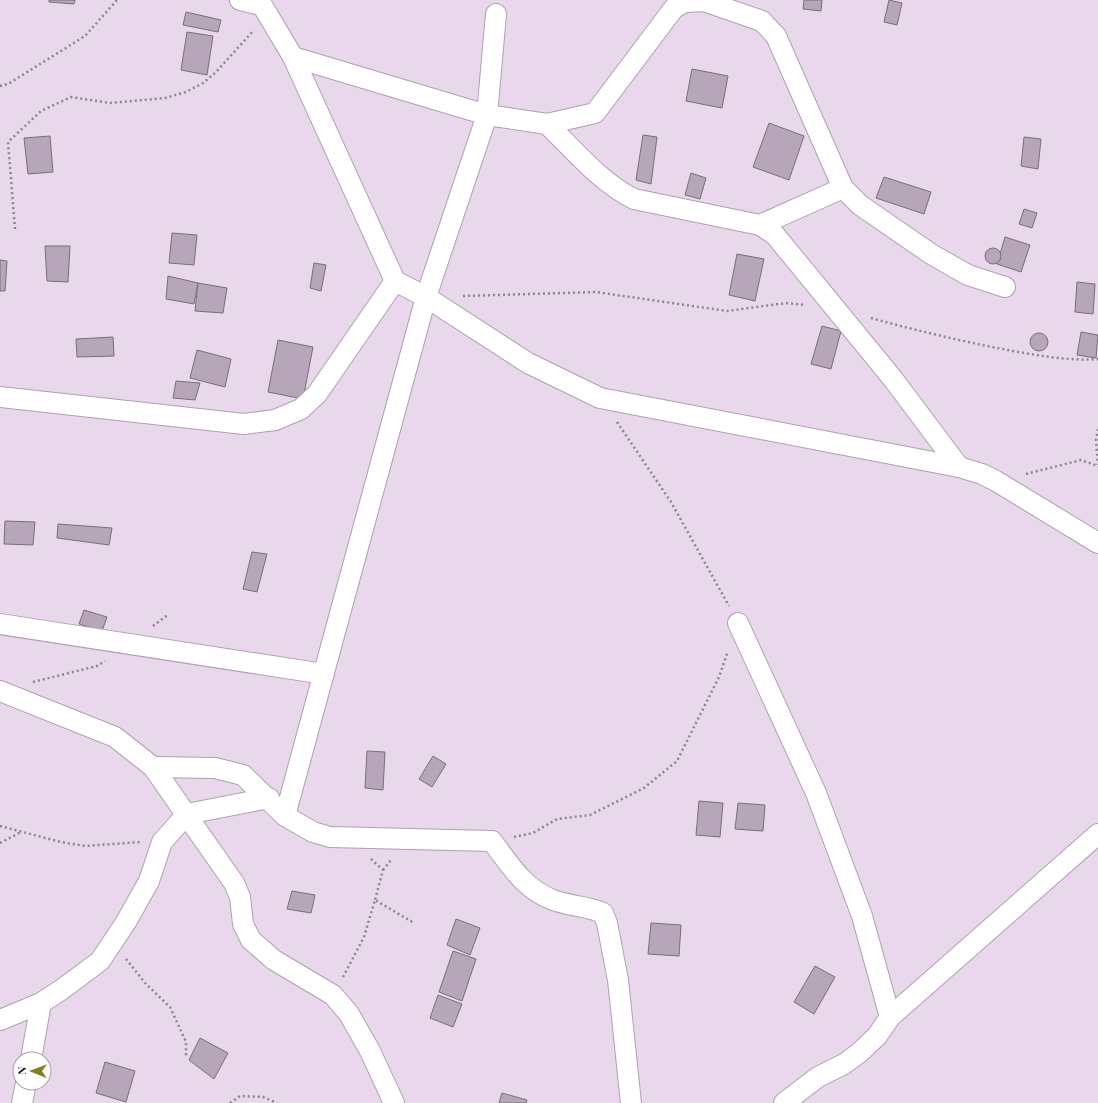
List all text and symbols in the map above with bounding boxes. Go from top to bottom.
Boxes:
north arrow [12,1051,52,1091]
text: N [14,1067,29,1075]

